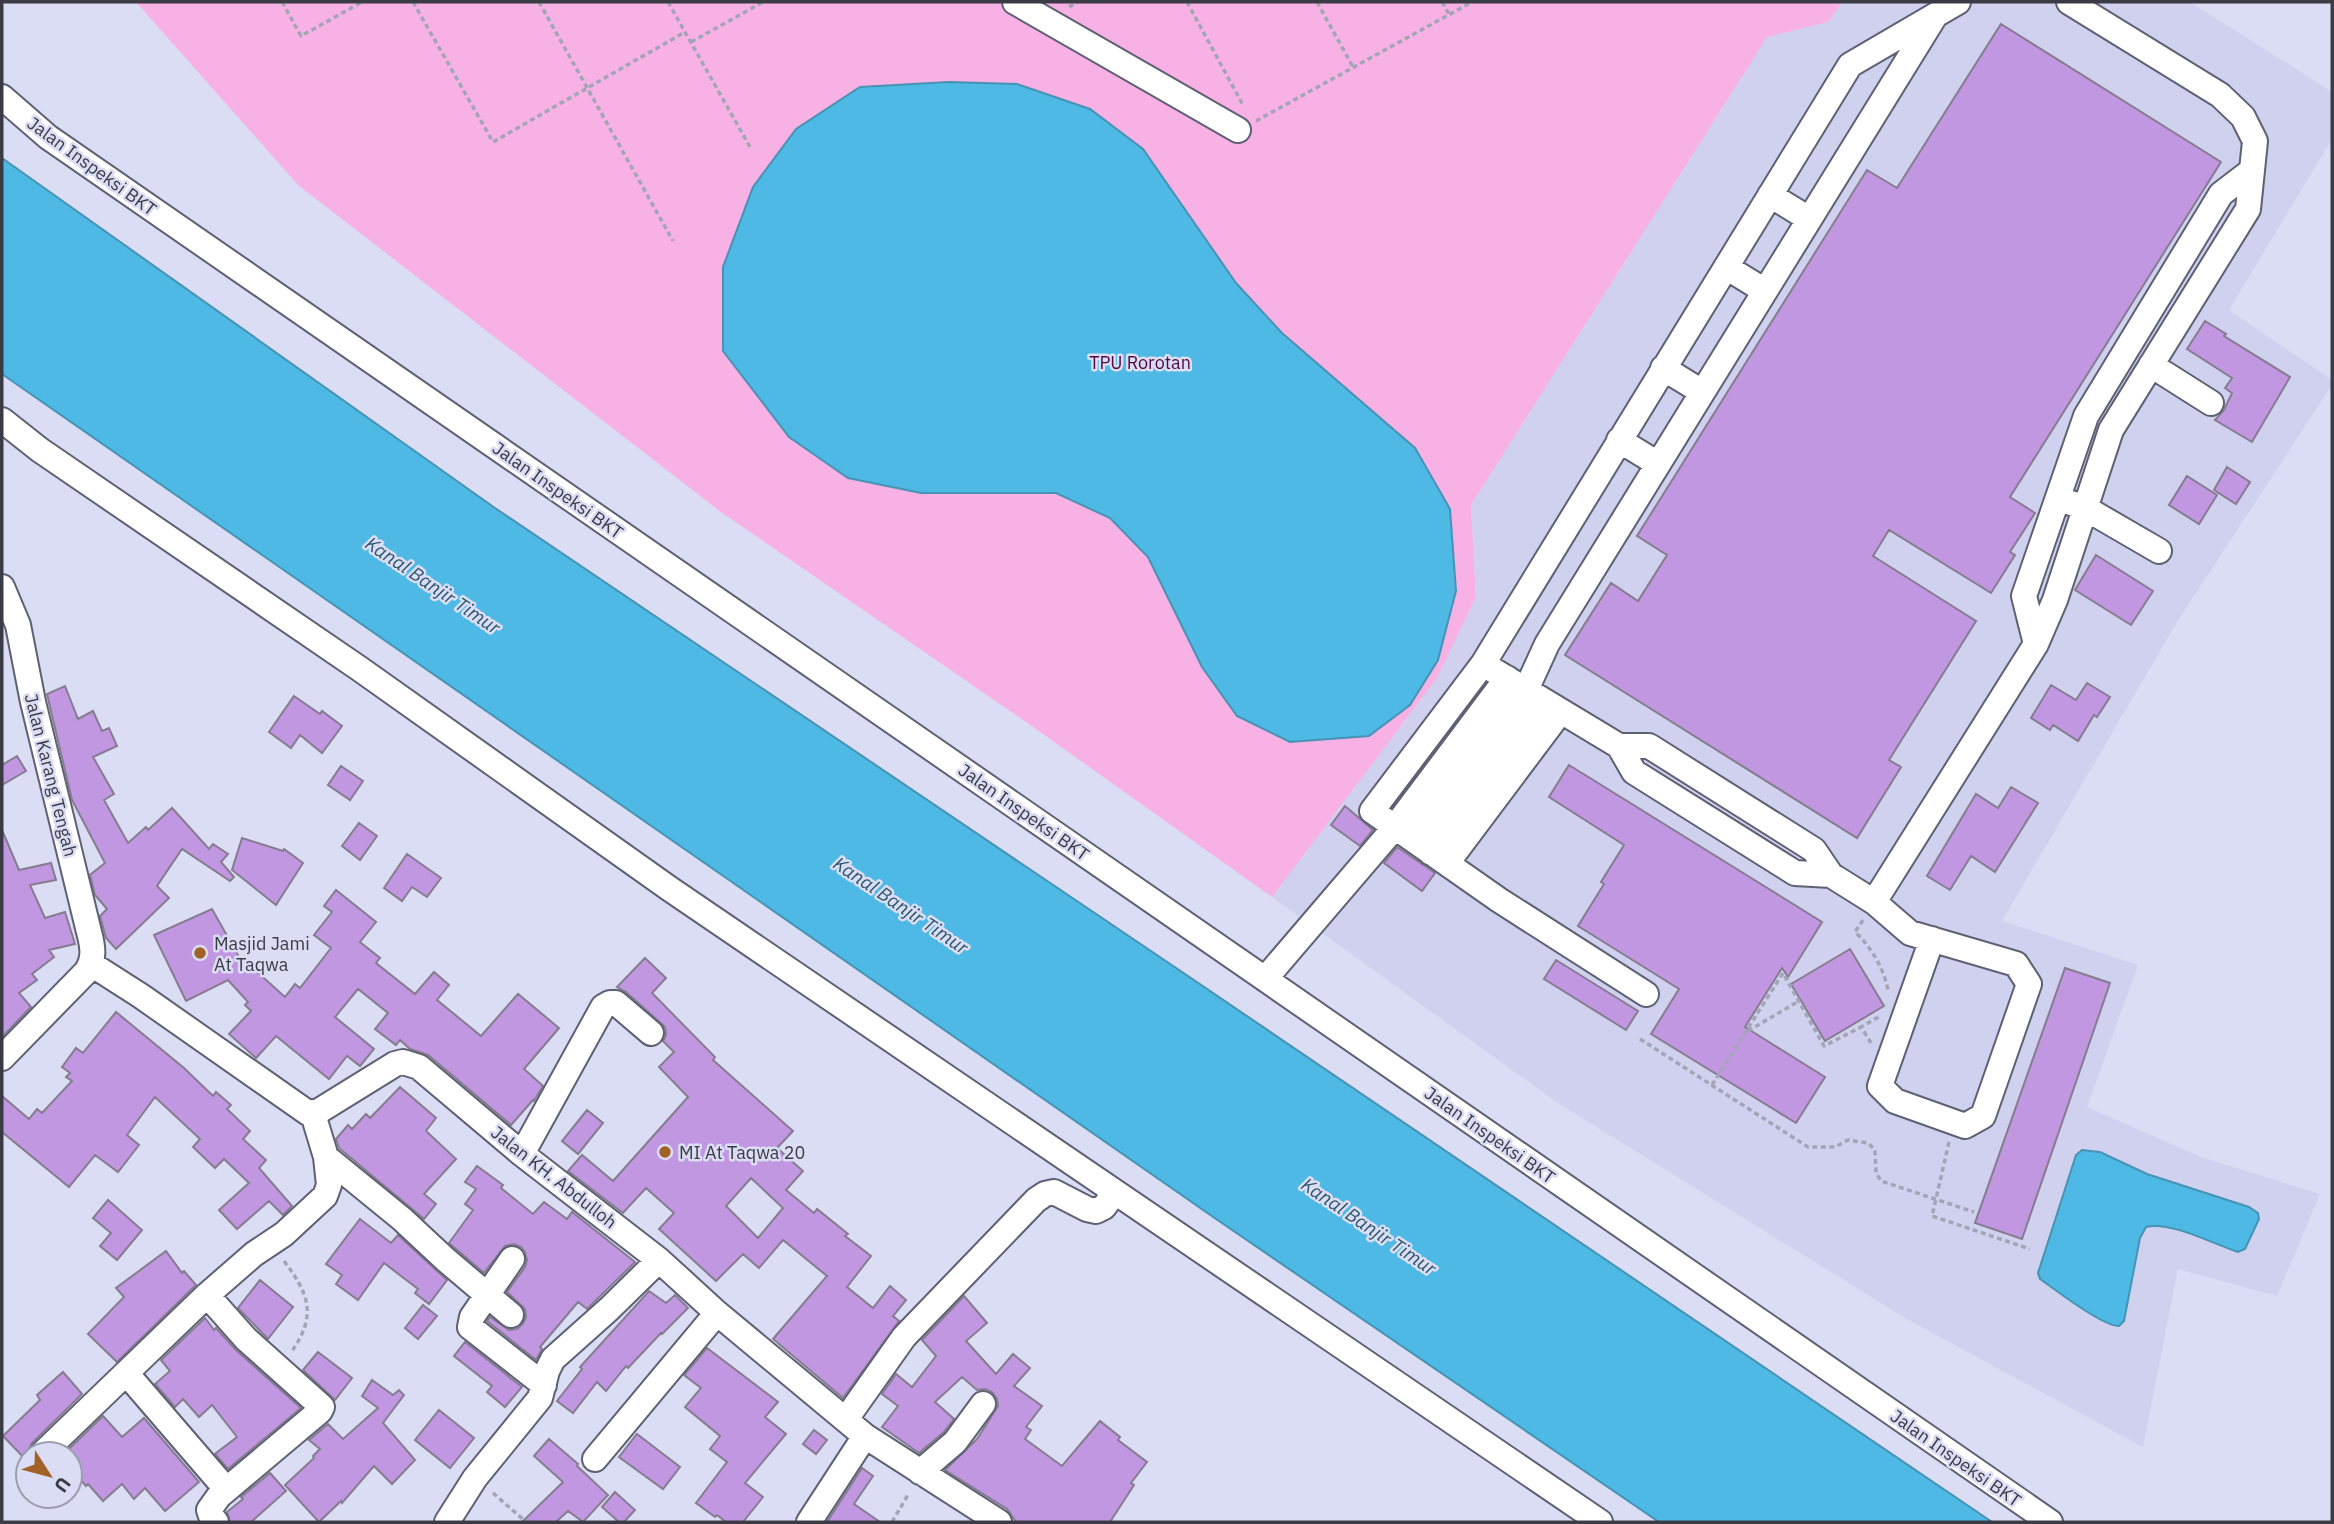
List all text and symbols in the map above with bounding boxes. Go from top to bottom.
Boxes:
street label: Jalan Inspeksi BKT [23,111,161,221]
park label: TPU Rorotan [1089,351,1191,374]
street label: Jalan Inspeksi BKT [488,436,628,544]
water label: Kanal Banjir Timur [361,531,506,640]
street label: Jalan Karang Tengah [20,691,82,859]
street label: Jalan Inspeksi BKT [954,758,1094,866]
water label: Kanal Banjir Timur [829,851,974,960]
place label: Masjid Jami At Taqwa [214,932,310,976]
marker: Masjid Jami At Taqwa [192,945,208,961]
street label: Jalan Inspeksi BKT [1420,1081,1560,1189]
street label: Jalan KH. Abdulloh [486,1121,622,1233]
place label: MI At Taqwa 20 [679,1141,805,1164]
marker: MI At Taqwa 20 [657,1144,673,1160]
water label: Kanal Banjir Timur [1297,1172,1442,1281]
street label: Jalan Inspeksi BKT [1886,1404,2026,1512]
north arrow [14,1440,84,1510]
text: U [49,1473,76,1497]

